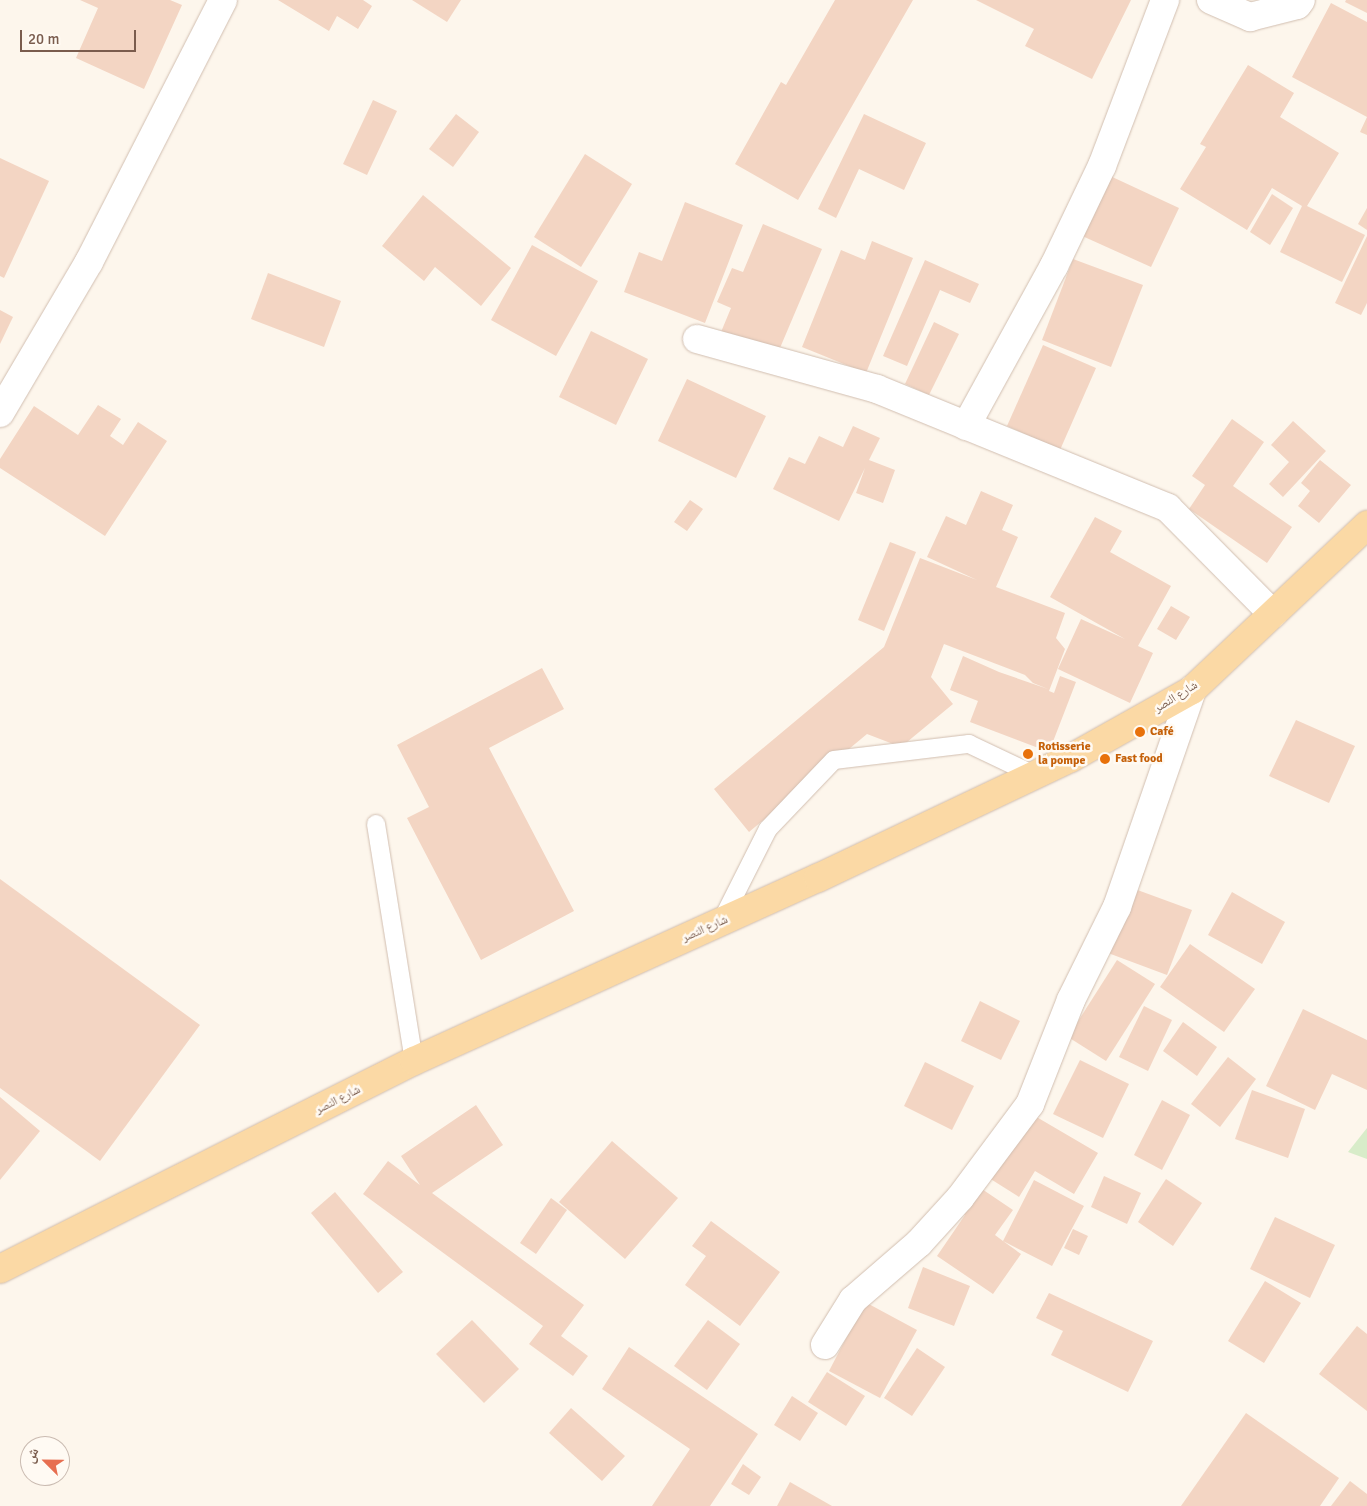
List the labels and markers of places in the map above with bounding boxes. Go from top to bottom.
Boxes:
place label: Café [1150,725,1174,739]
marker: Café [1134,726,1146,738]
place label: Rotisserie la pompe [1038,740,1091,768]
marker: Rotisserie la pompe [1022,748,1034,760]
place label: Fast food [1115,752,1163,766]
marker: Fast food [1099,753,1111,765]

